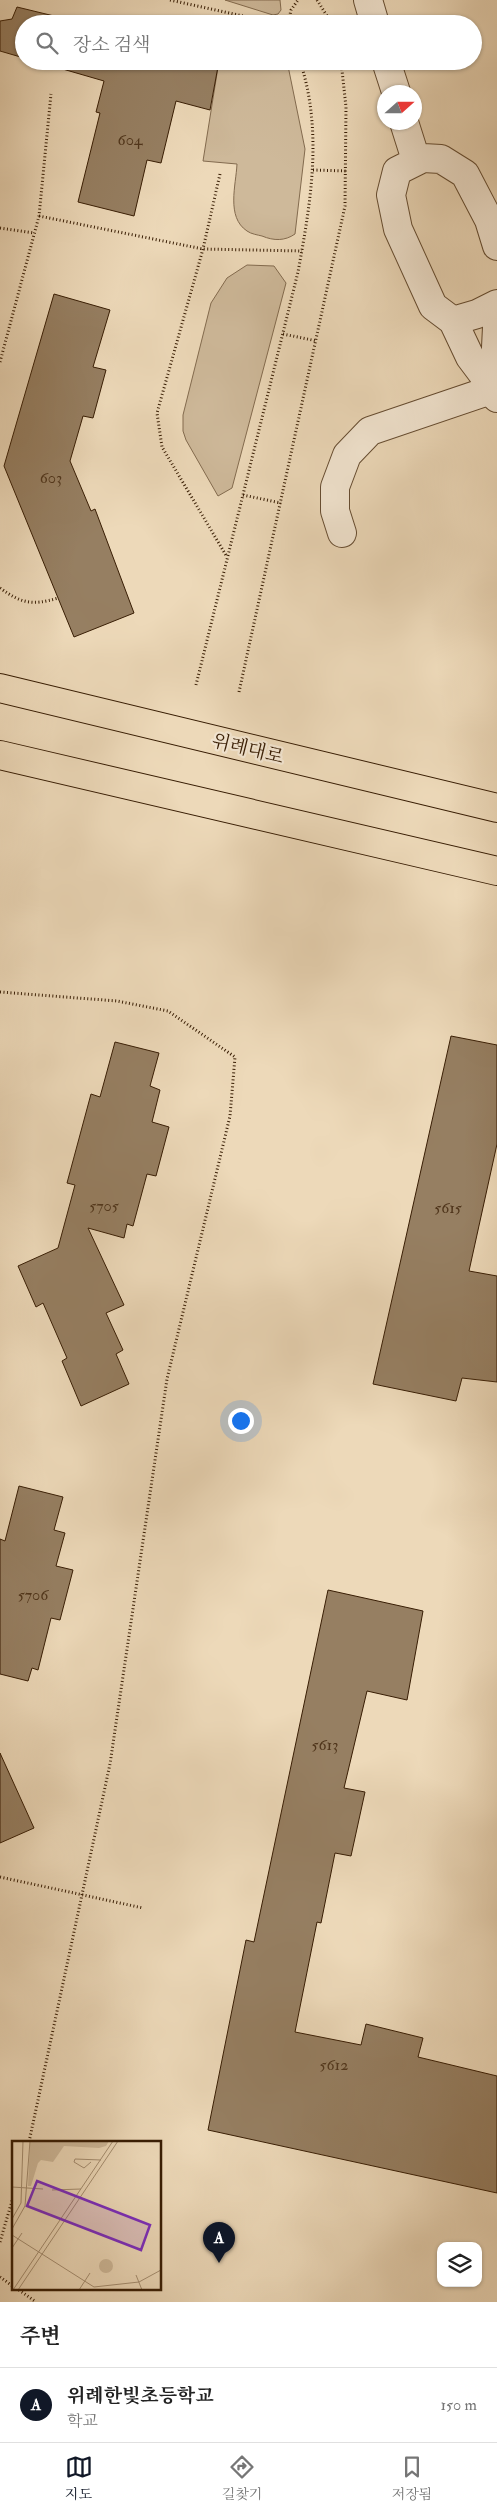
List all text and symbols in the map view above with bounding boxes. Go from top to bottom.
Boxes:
search box [15,15,482,70]
icon: search [33,29,61,57]
text: 장소 검색 [73,33,150,57]
north arrow [377,85,422,130]
house number: 604 [118,130,144,150]
house number: 603 [40,468,62,488]
street label: 위례대로 [209,728,286,769]
house number: 5705 [89,1196,119,1216]
house number: 5615 [434,1198,462,1218]
your location [228,1408,254,1434]
house number: 5706 [18,1585,49,1605]
house number: 5613 [312,1735,338,1755]
house number: 5612 [320,2055,348,2075]
inset map [12,2141,161,2290]
pin: A [203,2222,235,2263]
map controls [437,2242,482,2287]
button: layers [437,2242,482,2287]
text: 주변 [20,2323,61,2350]
text: 위례한빛초등학교 [67,2384,214,2408]
text: A [31,2395,41,2415]
text: 150 m [440,2395,477,2415]
text: 학교 [67,2411,98,2431]
tab: 지도 [65,2453,93,2503]
tab: 길찾기 [222,2453,263,2503]
tab: 저장됨 [392,2453,432,2503]

